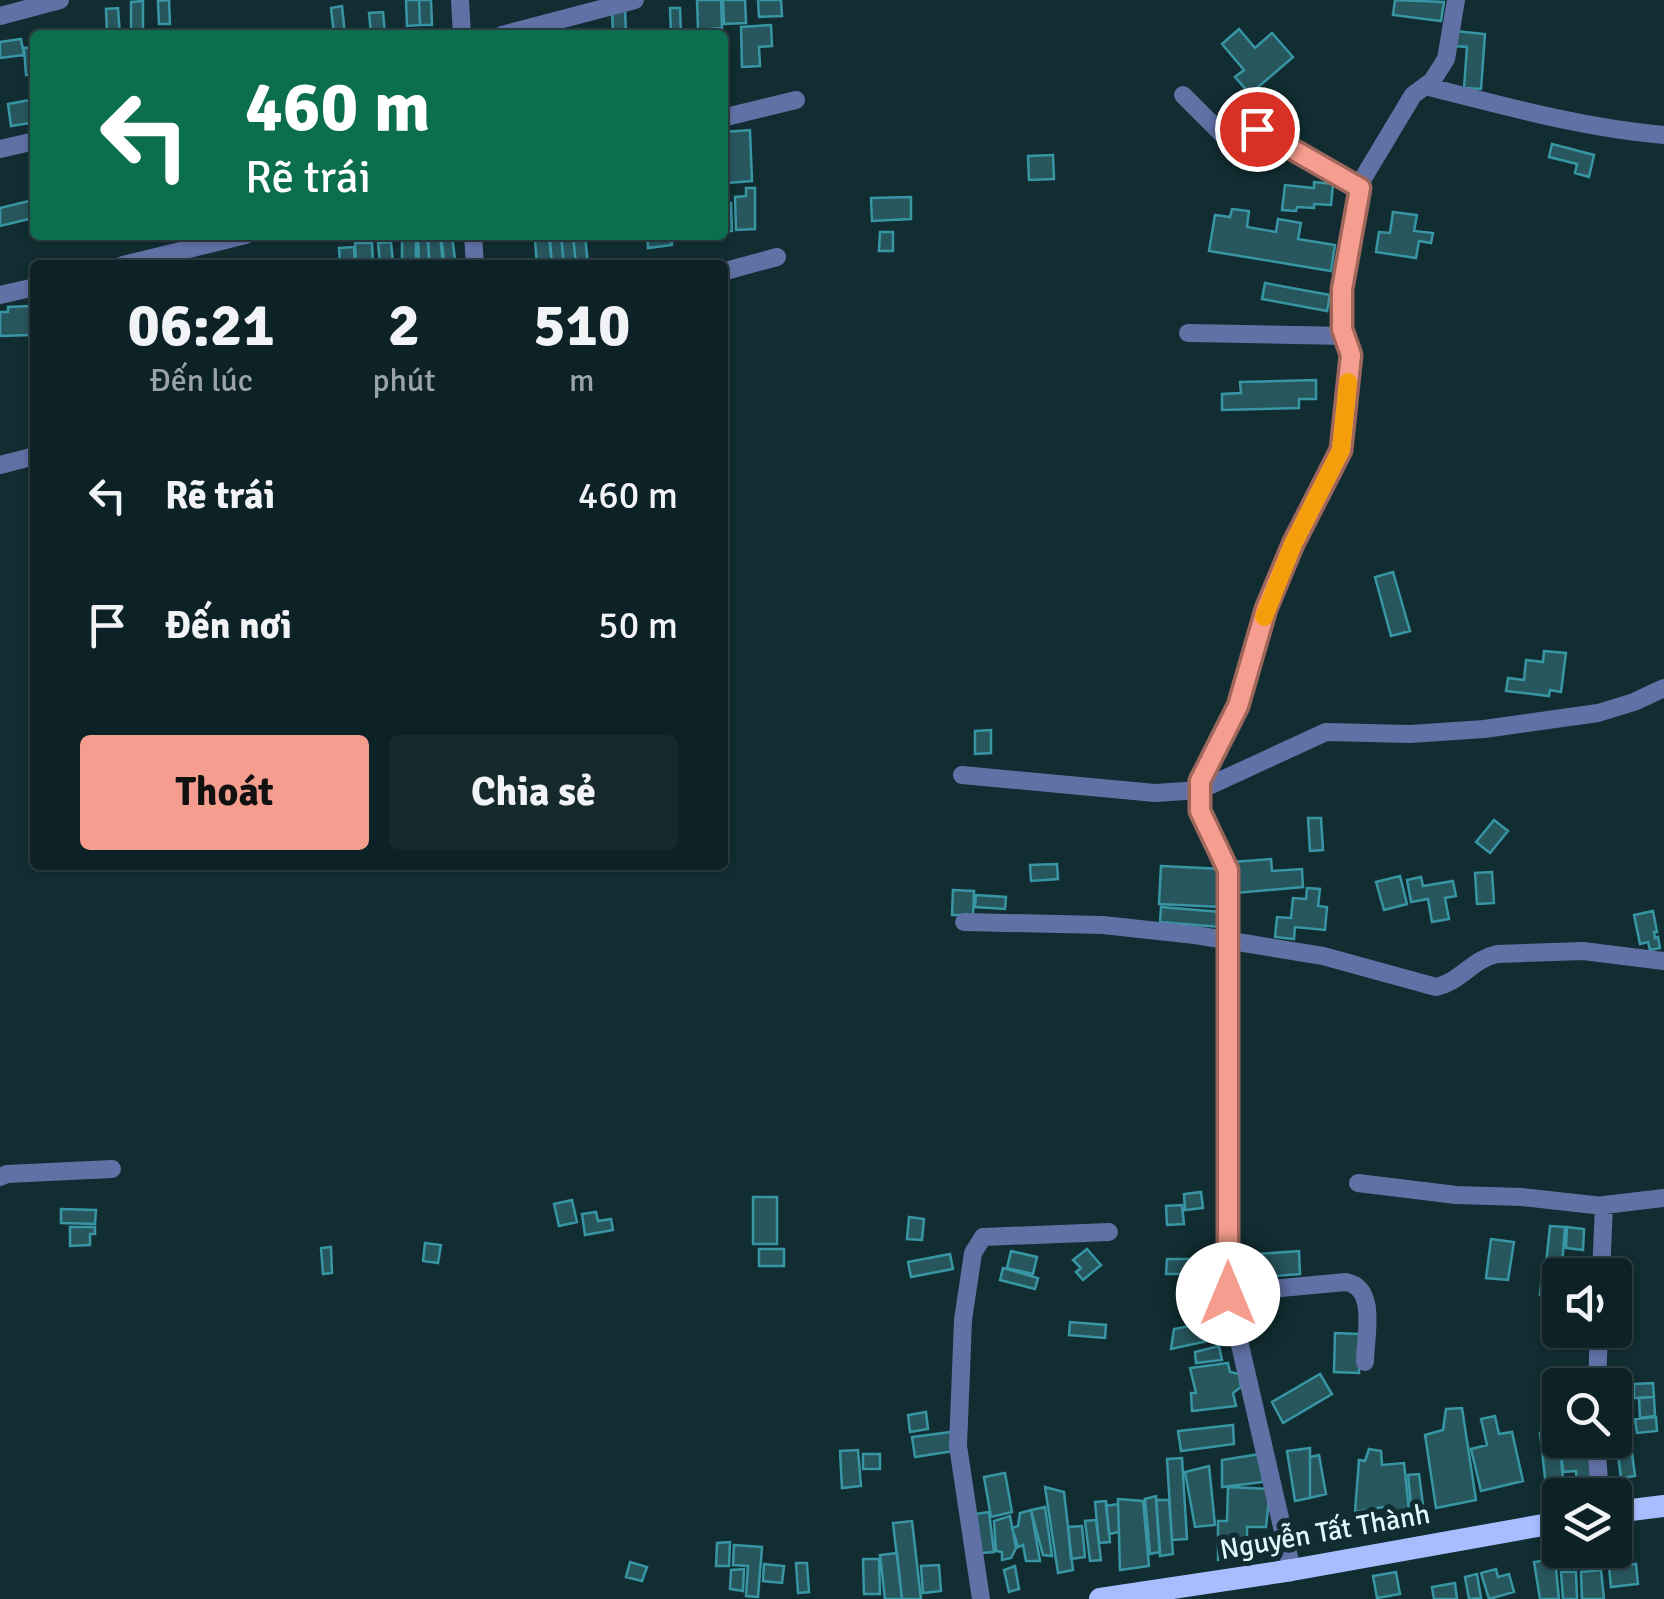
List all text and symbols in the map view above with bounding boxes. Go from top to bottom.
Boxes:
text: 460 m [245,64,430,150]
icon: left [80,70,210,200]
pin [1215,87,1300,172]
icon: arrive [1230,102,1285,157]
text: Rẽ trái [245,150,371,205]
text: 06:21 [128,289,275,363]
text: 2 [388,289,420,363]
text: 510 [533,289,630,363]
text: Đến lúc [150,361,253,400]
text: phút [372,361,436,400]
text: m [569,361,595,400]
icon: left [80,468,135,523]
text: Rẽ trái [165,472,275,519]
text: 460 m [578,472,678,519]
icon: arrive [80,598,135,653]
text: Đến nơi [165,602,292,649]
text: 50 m [598,602,678,649]
button: Thoát [80,735,369,850]
button: Chia sẻ [389,735,678,850]
position arrow [1176,1242,1280,1346]
map controls [1542,1258,1632,1568]
button: sound [1542,1258,1632,1348]
button: search [1542,1368,1632,1458]
button: layers [1542,1478,1632,1568]
street label: Nguyễn Tất Thành [1217,1497,1433,1567]

